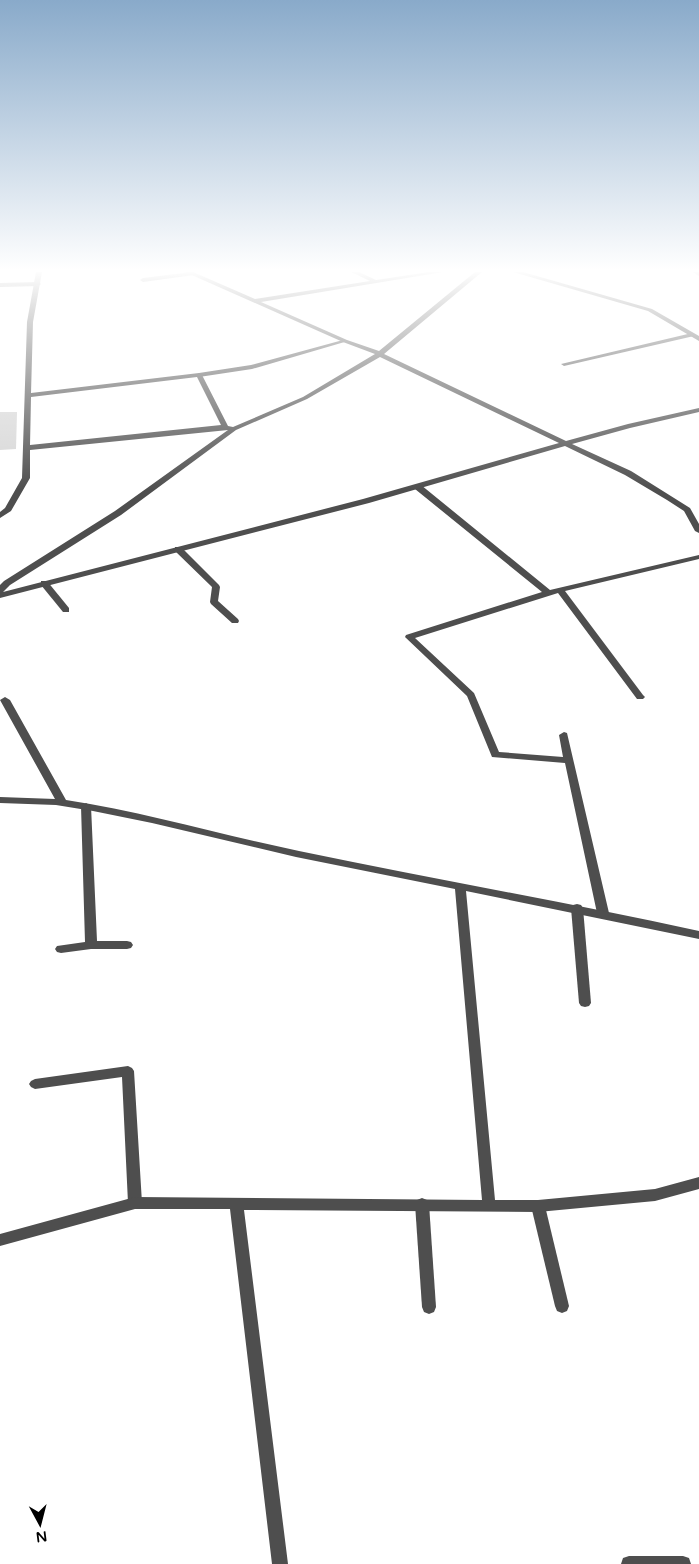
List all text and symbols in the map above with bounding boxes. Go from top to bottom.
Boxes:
north arrow [15,1499,65,1549]
text: N [35,1527,48,1546]

